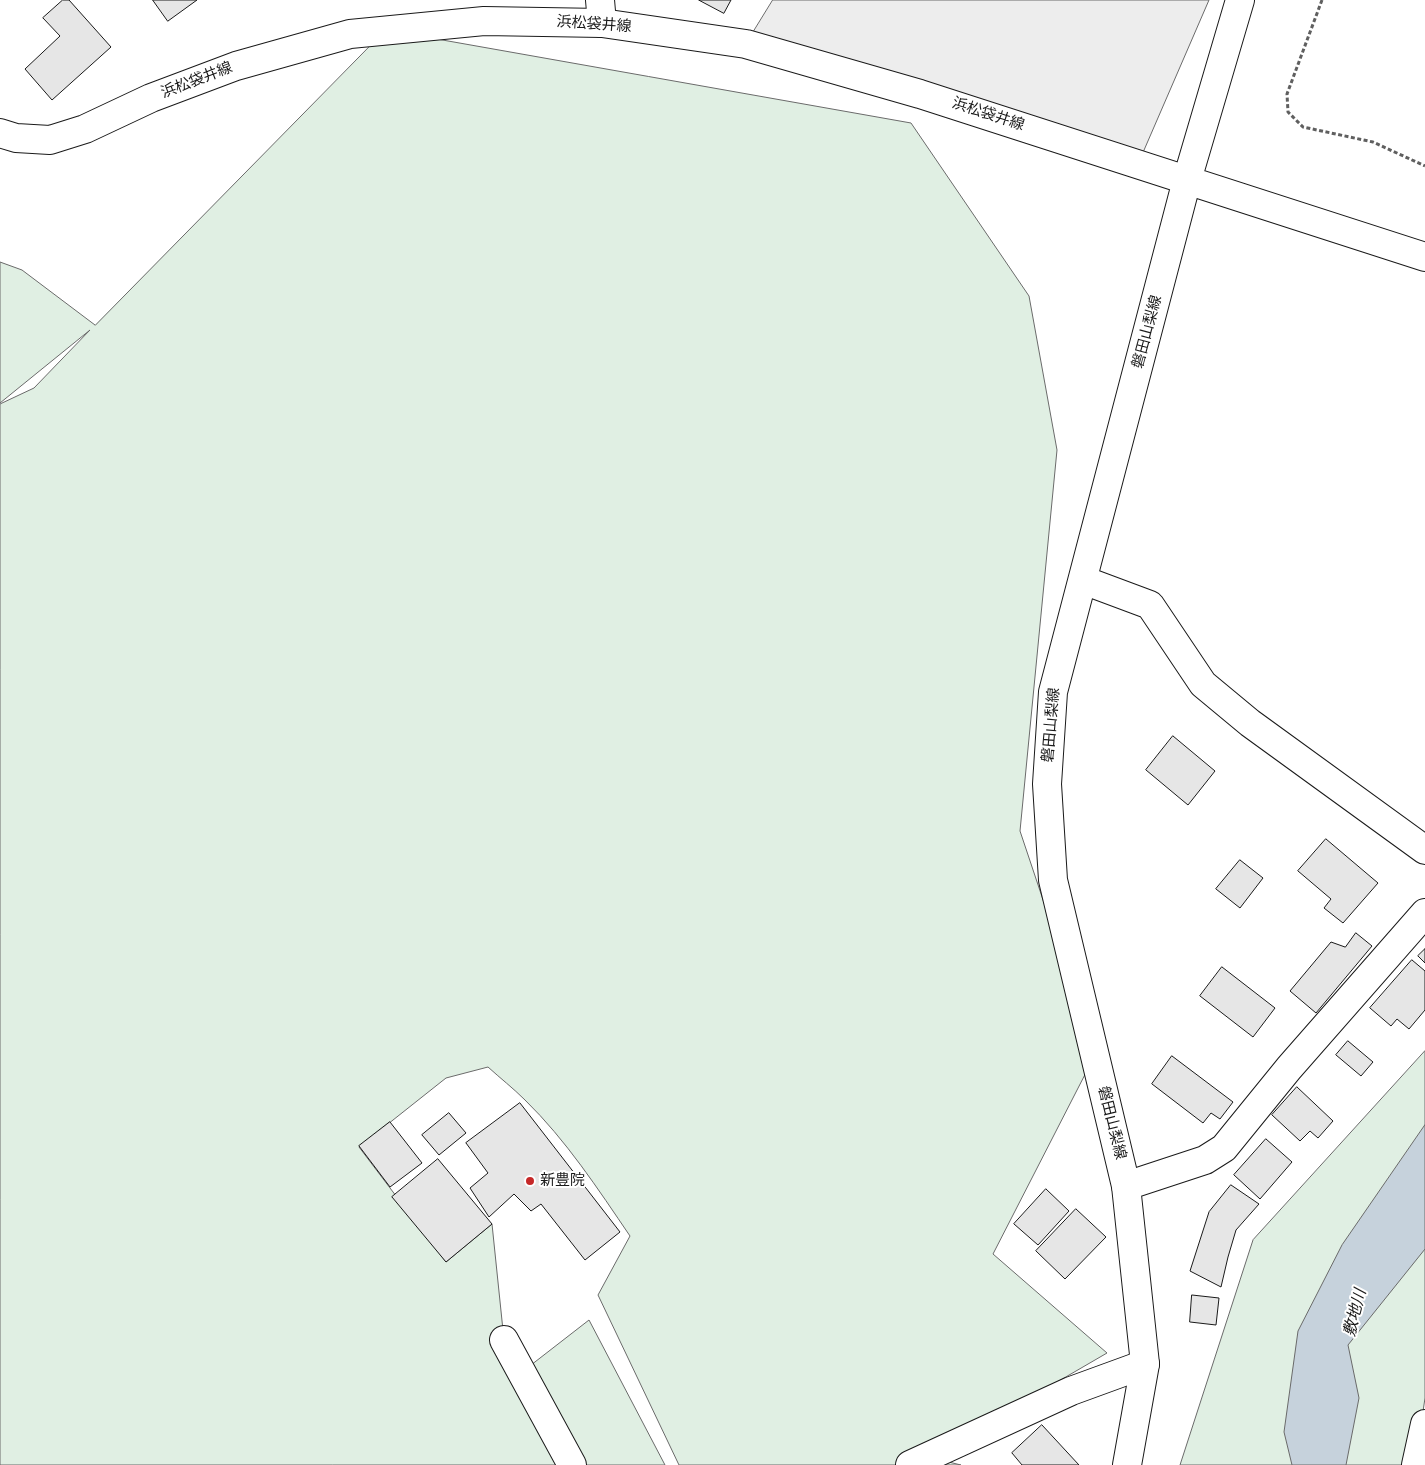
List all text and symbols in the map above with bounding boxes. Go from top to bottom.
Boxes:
street label: 浜松袋井線 [556,13,632,37]
street label: 浜松袋井線 [159,59,235,103]
street label: 浜松袋井線 [950,95,1026,135]
street label: 磐田山梨線 [1130,293,1166,371]
street label: 磐田山梨線 [1040,687,1064,763]
street label: 磐田山梨線 [1093,1084,1129,1162]
place label: 新豊院 [540,1172,585,1190]
marker: 新豊院 [524,1175,536,1187]
water label: 敷地川 [1341,1287,1371,1339]

